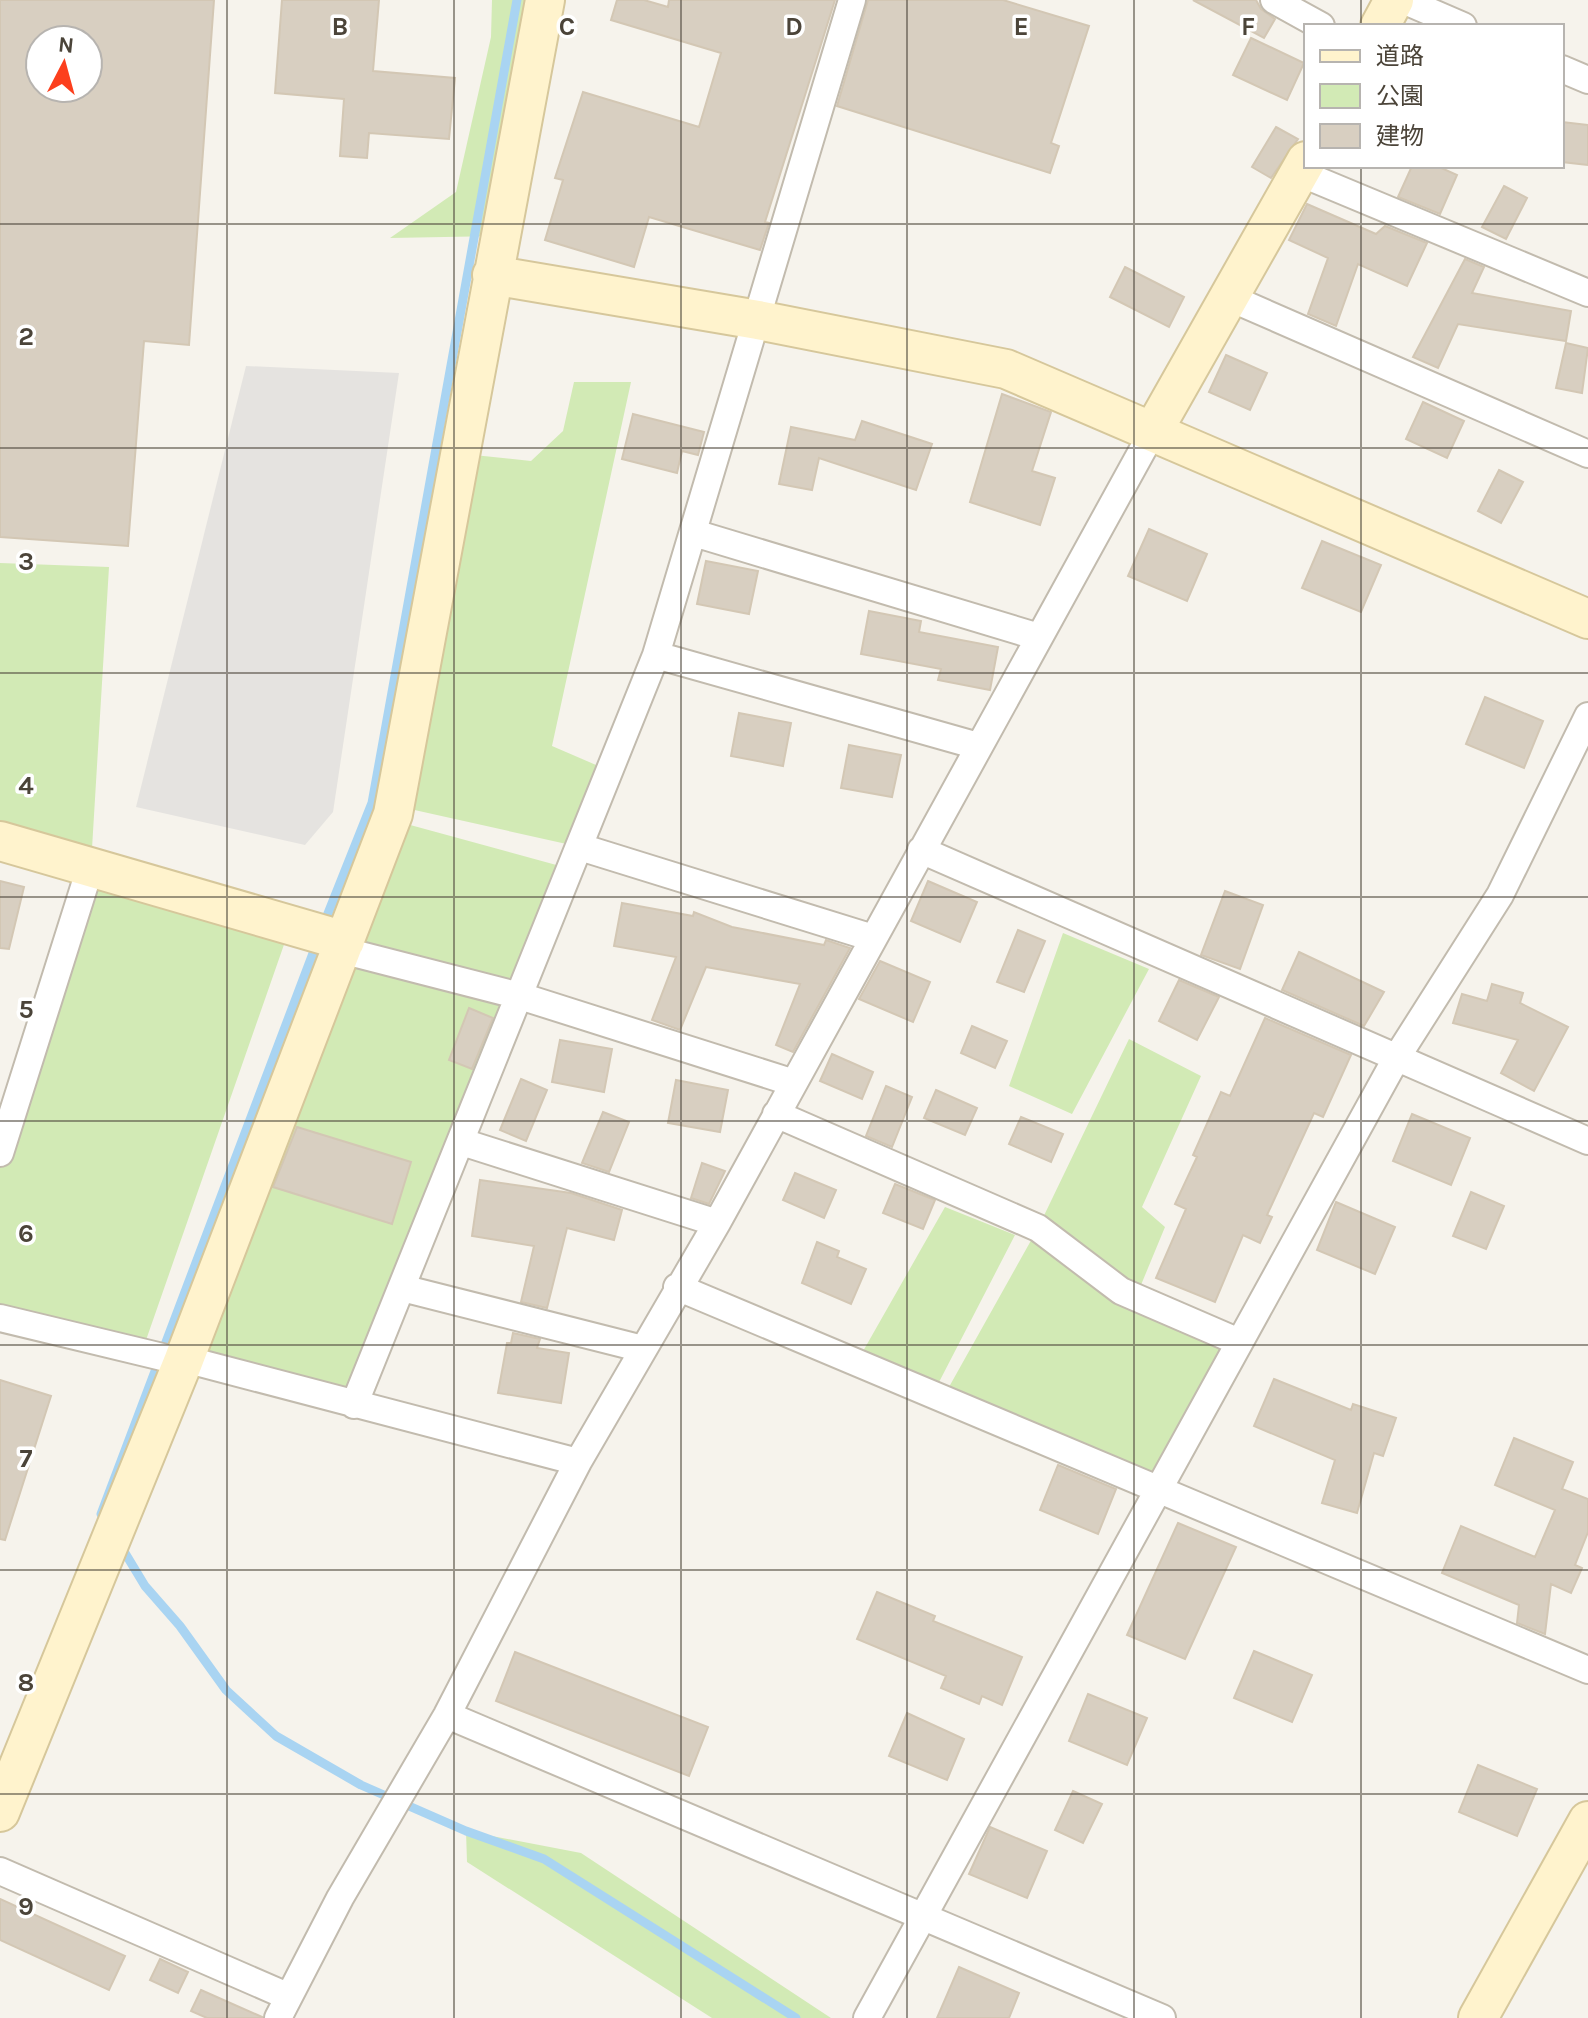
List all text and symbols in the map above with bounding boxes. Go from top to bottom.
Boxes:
text: B [332,11,348,42]
text: C [559,11,575,42]
text: D [785,11,803,42]
text: E [1013,11,1029,42]
text: F [1241,11,1255,42]
north arrow [24,24,104,104]
legend [1304,24,1564,168]
text: N [57,31,75,59]
text: 道路 [1376,42,1424,70]
text: 公園 [1376,82,1424,110]
text: 建物 [1376,122,1424,150]
text: 2 [18,321,34,352]
text: 3 [18,546,34,577]
text: 4 [18,770,34,801]
text: 5 [18,994,34,1025]
text: 6 [18,1218,34,1249]
text: 7 [20,1443,33,1474]
text: 8 [18,1667,34,1698]
text: 9 [18,1891,34,1922]

